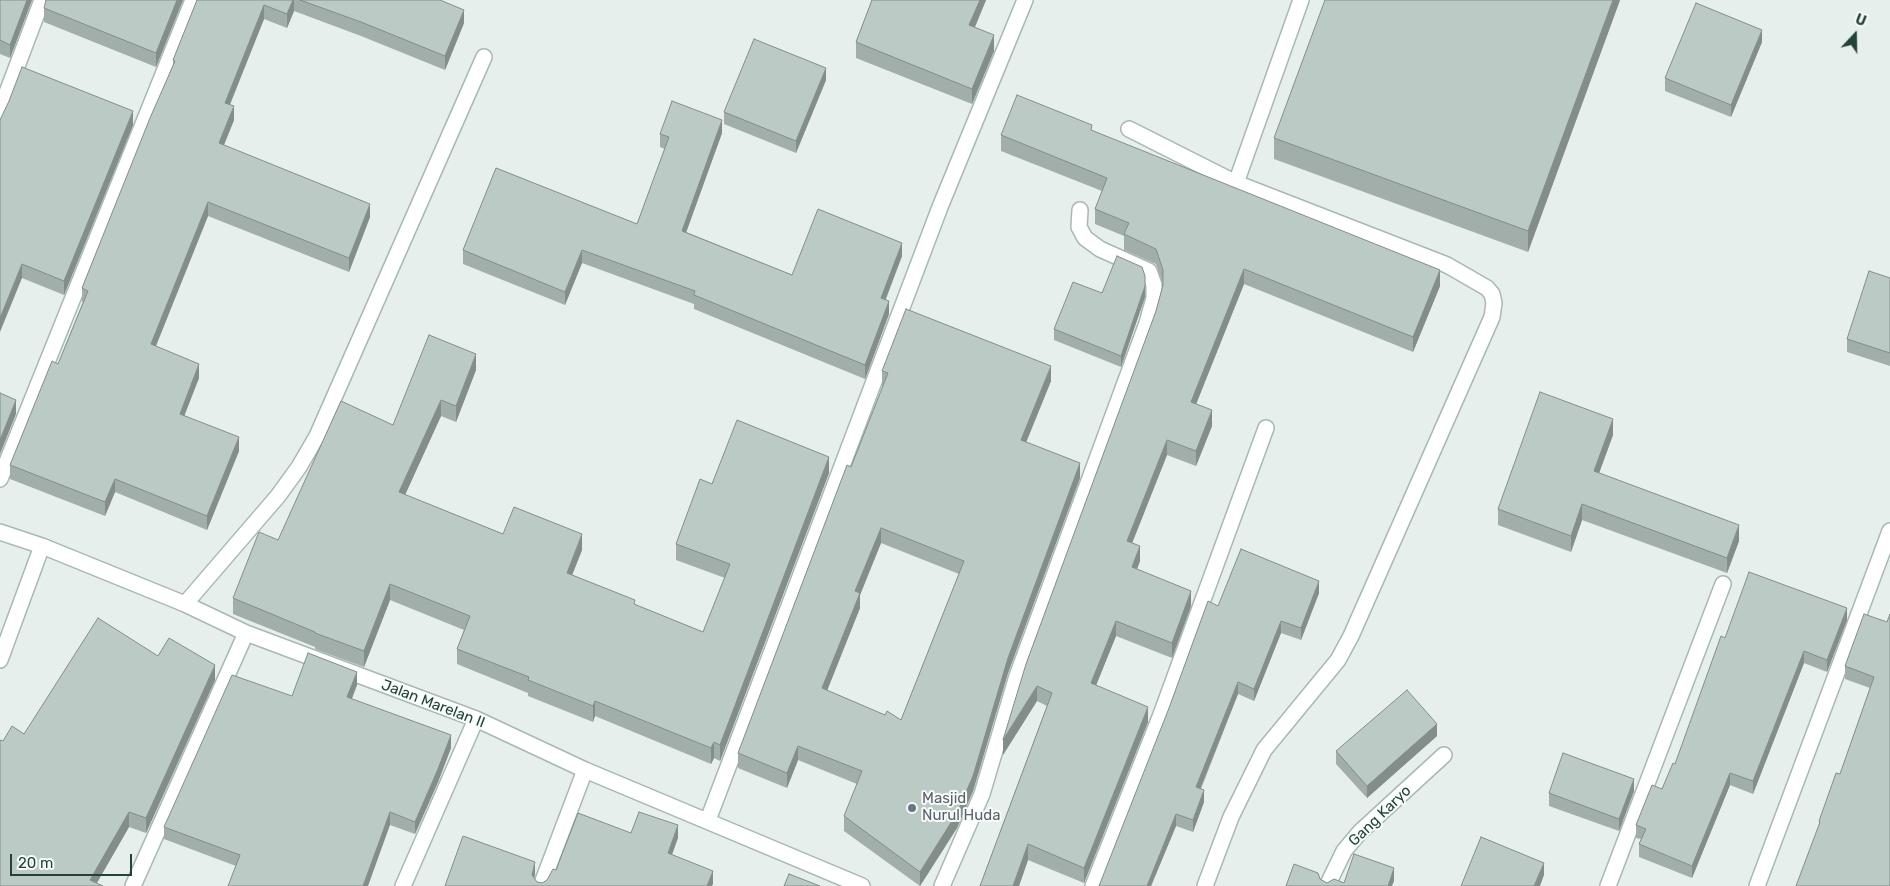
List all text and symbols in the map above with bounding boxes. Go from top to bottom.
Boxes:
north arrow [1830,10,1880,60]
text: U [1853,11,1868,30]
street label: Jalan Marelan II [379,676,487,732]
street label: Gang Karyo [1345,782,1415,850]
place label: Masjid Nurul Huda [922,790,1000,825]
marker: Masjid Nurul Huda [906,802,918,814]
scale bar [12,844,135,876]
text: 20 m [18,854,53,872]

